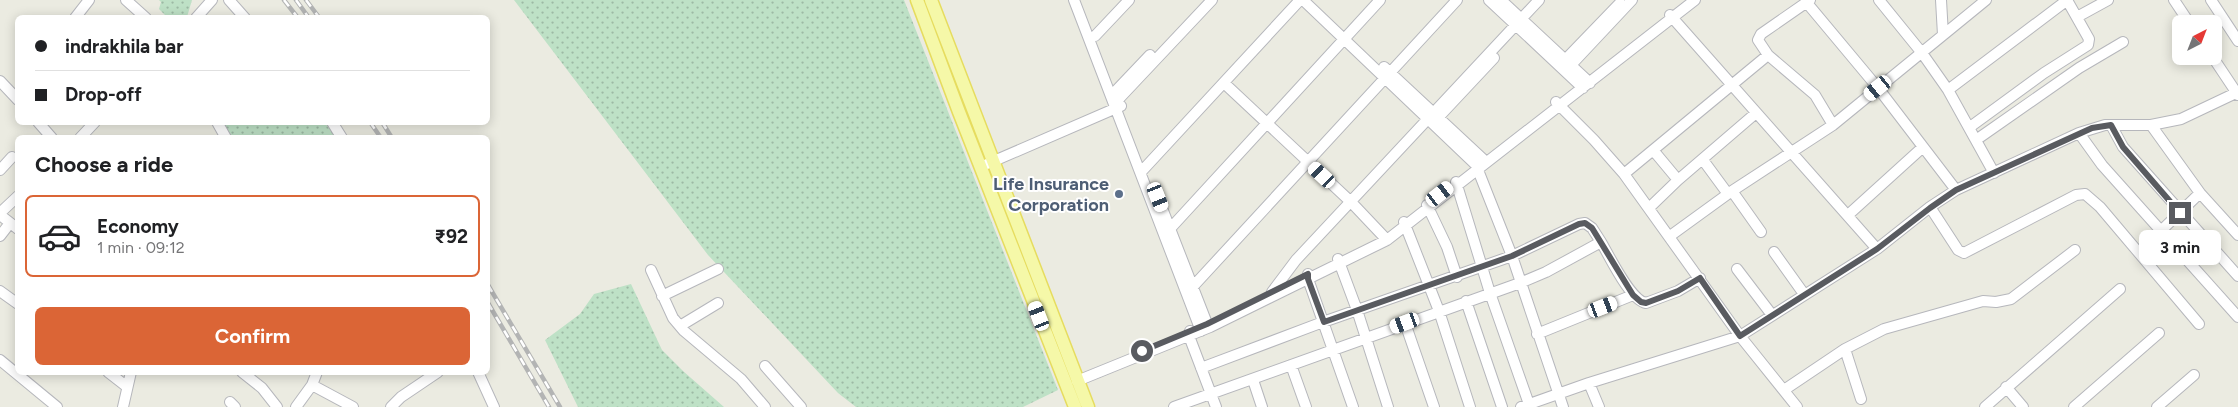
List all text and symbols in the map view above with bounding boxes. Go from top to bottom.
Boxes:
north arrow [2172,15,2222,65]
map controls [2172,15,2222,65]
text: indrakhila bar [65,35,183,58]
car [1861,73,1894,103]
text: Drop-off [65,83,142,106]
text: Choose a ride [35,151,173,178]
car [1305,159,1338,191]
place label: Life Insurance Corporation [993,173,1109,216]
car [1423,179,1456,209]
car [1145,180,1170,214]
marker: Life Insurance Corporation [1113,188,1125,200]
route end [2169,202,2191,224]
icon: car [37,214,82,259]
text: Economy [97,215,179,238]
text: ₹92 [435,225,468,248]
callout: 3 min [2139,230,2221,266]
text: 1 min · 09:12 [97,238,185,257]
text: 3 min [2160,238,2200,257]
car [1586,295,1619,319]
car [1026,299,1051,333]
button: Confirm [35,307,470,365]
car [1388,311,1421,335]
route start [1131,340,1153,362]

